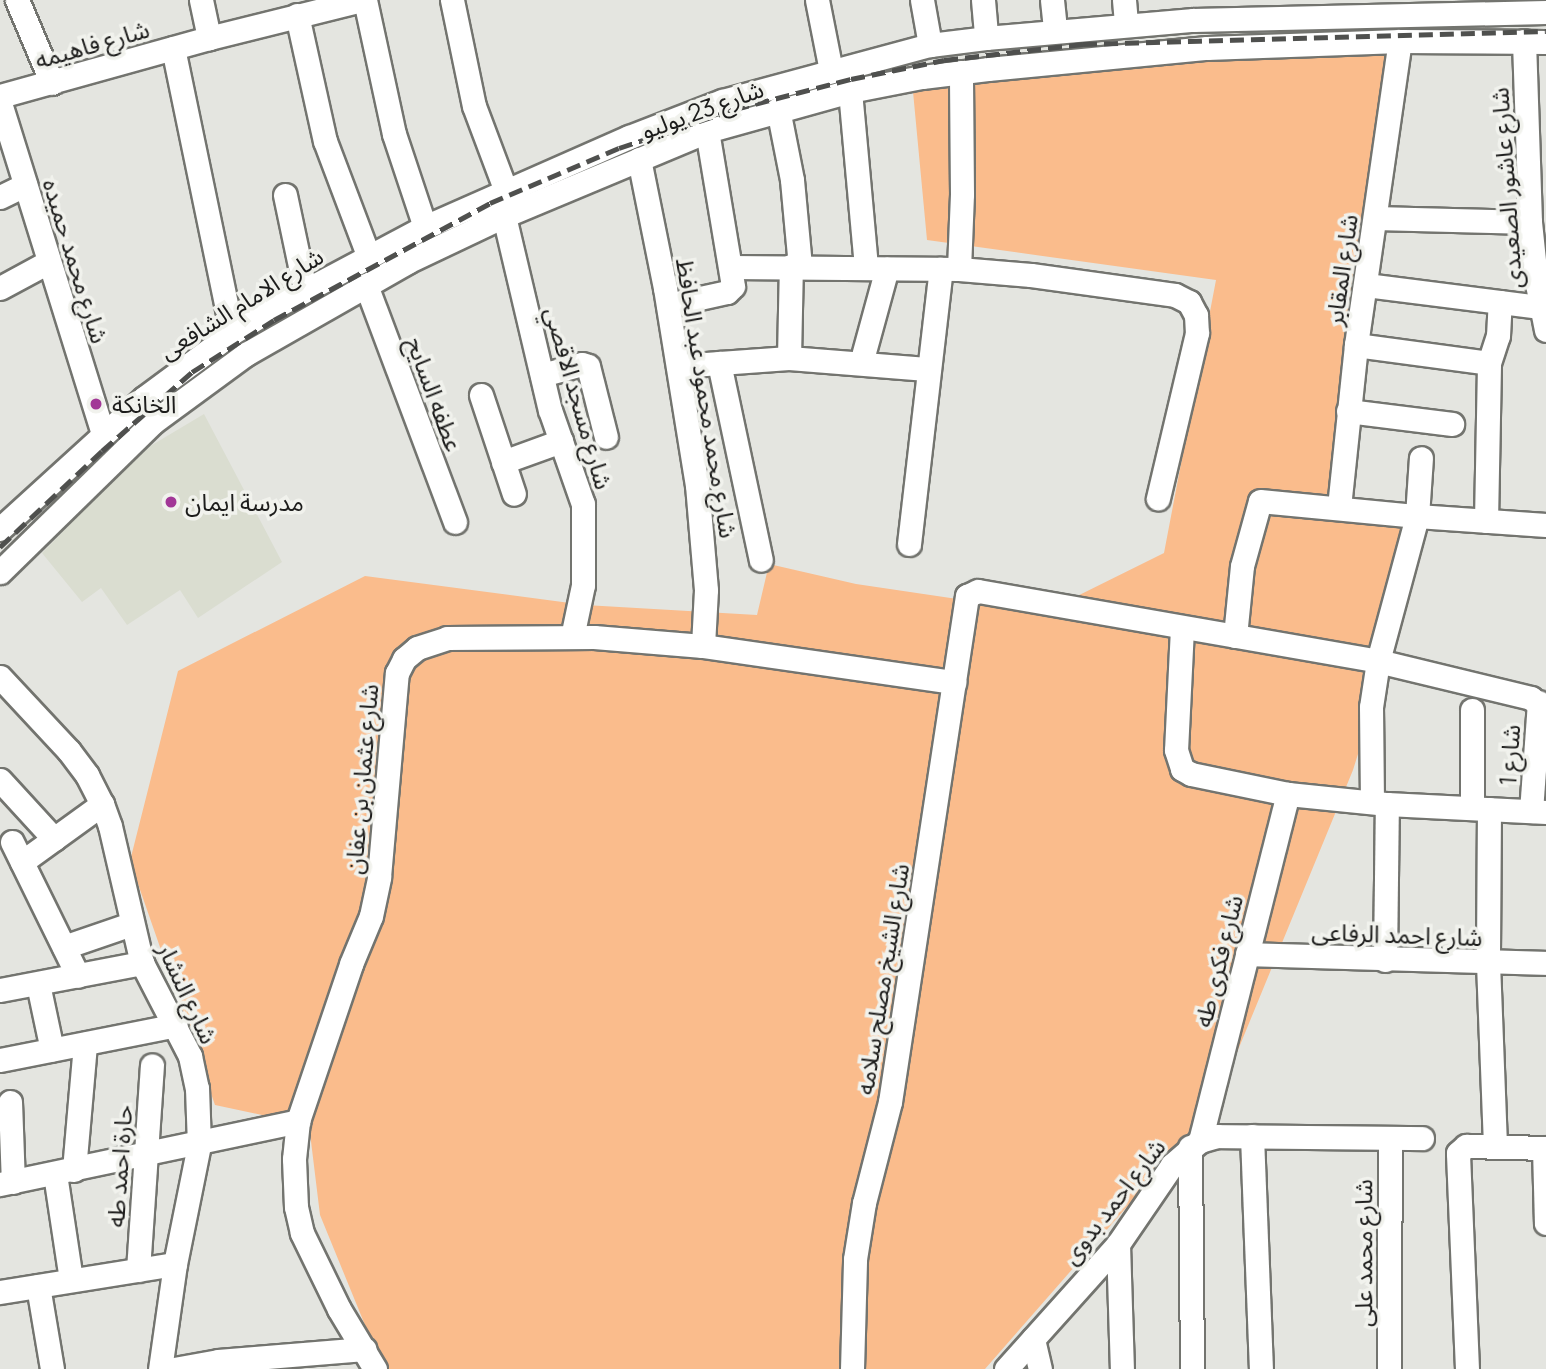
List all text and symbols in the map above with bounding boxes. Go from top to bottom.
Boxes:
street label: شارع فاهيمه [32,14,152,74]
street label: شارع 23 يوليو [637,74,767,144]
street label: شارع عاشور الصعيدى [1485,86,1527,290]
street label: شارع محمد حميده [37,175,115,347]
street label: شارع المقابر [1319,212,1363,328]
street label: شارع الامام الشافعى [154,241,328,365]
street label: شارع محمد محمود عبد الحافظ [671,256,743,540]
street label: شارع مسجد الاقصي [539,304,619,492]
street label: عطفه السايح [401,333,469,455]
place label: الخانكة [112,390,177,418]
marker: الخانكة [86,394,106,414]
place label: مدرسة ايمان [185,488,304,516]
marker: مدرسة ايمان [163,494,179,510]
street label: شارع عثمان بن عفان [338,683,384,875]
street label: شارع 1 [1493,724,1525,786]
street label: شارع الشيخ مصلح سلامه [850,861,914,1097]
street label: شارع فكرى طه [1188,892,1248,1030]
street label: شارع احمد الرفاعى [1311,917,1483,951]
street label: شارع النشار [152,938,224,1048]
street label: حارة احمد طه [100,1104,138,1228]
street label: شارع احمد بدوى [1055,1133,1171,1269]
street label: شارع محمد على [1349,1179,1377,1327]

